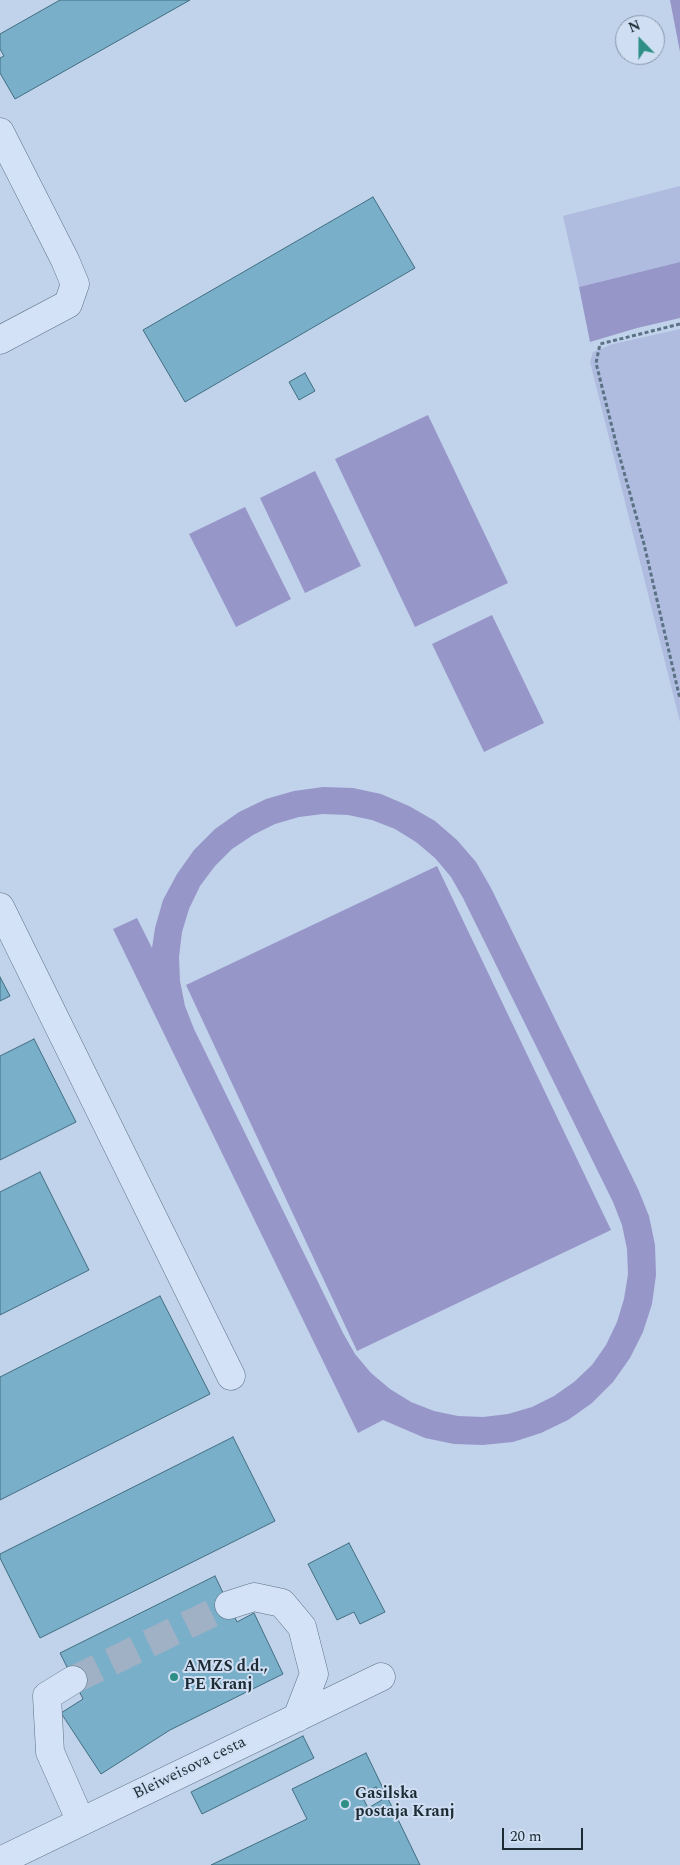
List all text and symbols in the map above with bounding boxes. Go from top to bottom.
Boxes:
north arrow [615,15,665,65]
text: N [625,15,644,38]
place label: AMZS d.d., PE Kranj [184,1658,268,1696]
marker: AMZS d.d., PE Kranj [168,1671,180,1683]
street label: Bleiweisova cesta [130,1733,250,1805]
place label: Gasilska postaja Kranj [355,1785,455,1823]
marker: Gasilska postaja Kranj [339,1798,351,1810]
scale bar [505,1818,586,1850]
text: 20 m [510,1825,542,1848]

